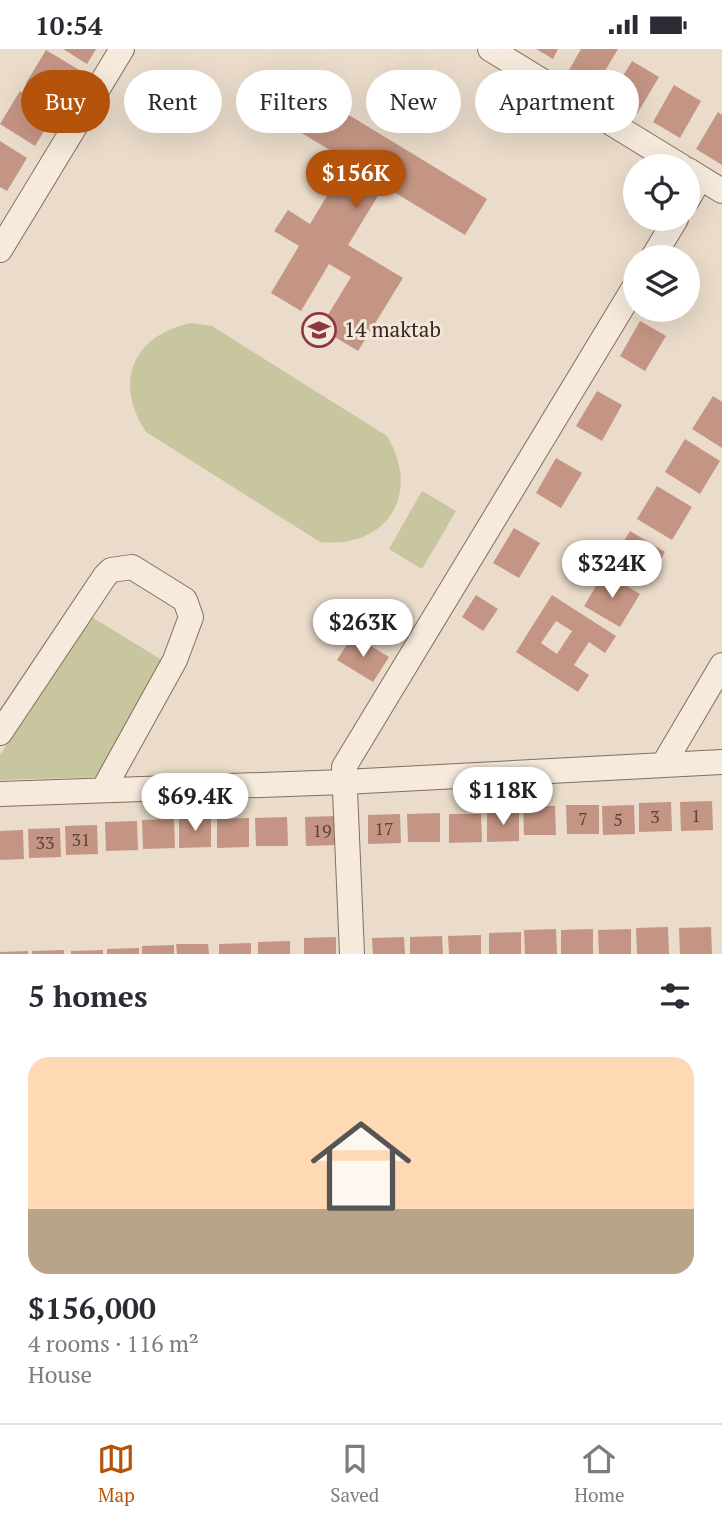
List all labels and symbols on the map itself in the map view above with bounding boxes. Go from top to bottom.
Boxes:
pin: $156K [307,151,405,210]
school or university icon: 14 maktab [300,311,338,349]
place label: 14 maktab [344,315,441,343]
pin: $324K [563,540,661,600]
pin: $263K [314,599,412,659]
pin: $118K [454,767,552,827]
pin: $69.4K [138,773,252,833]
house number: 1 [691,803,701,827]
house number: 3 [650,804,660,828]
house number: 7 [578,806,588,830]
house number: 5 [613,807,623,831]
house number: 17 [374,816,394,840]
house number: 19 [312,818,332,842]
house number: 31 [71,827,91,851]
house number: 33 [35,830,55,854]

